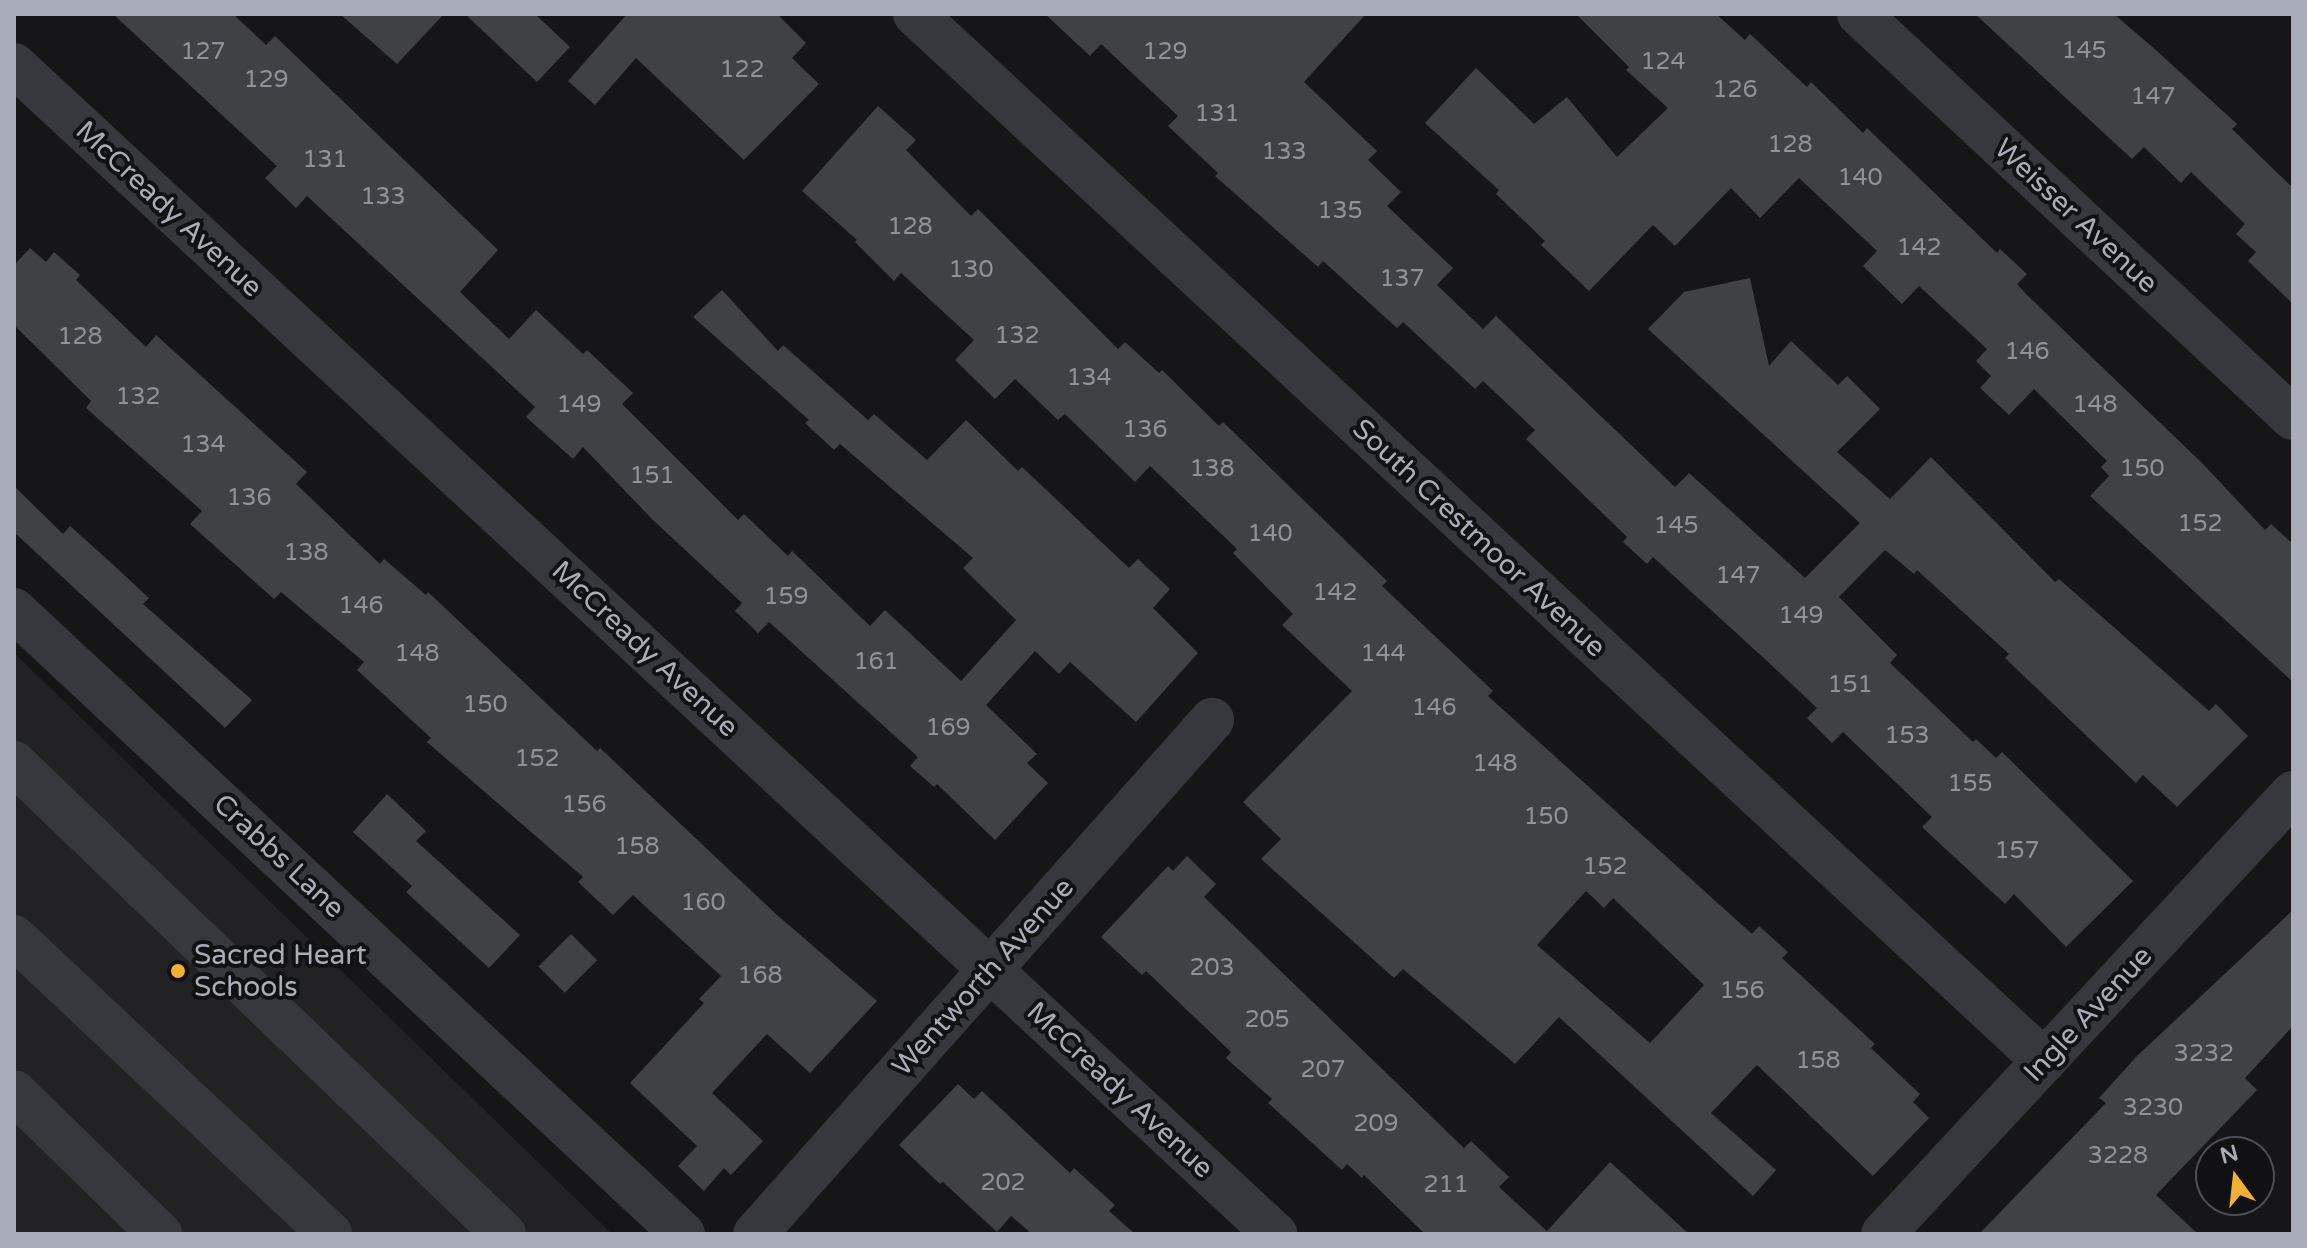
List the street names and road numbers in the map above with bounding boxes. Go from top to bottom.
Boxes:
street label: McCready Avenue [69,114,269,304]
street label: Weisser Avenue [1987,132,2165,300]
street label: South Crestmoor Avenue [1345,412,1613,664]
street label: McCready Avenue [545,554,745,744]
street label: Crabbs Lane [207,787,351,925]
street label: Wentworth Avenue [885,871,1081,1083]
street label: Ingle Avenue [2017,939,2159,1089]
street label: McCready Avenue [1020,995,1220,1185]

